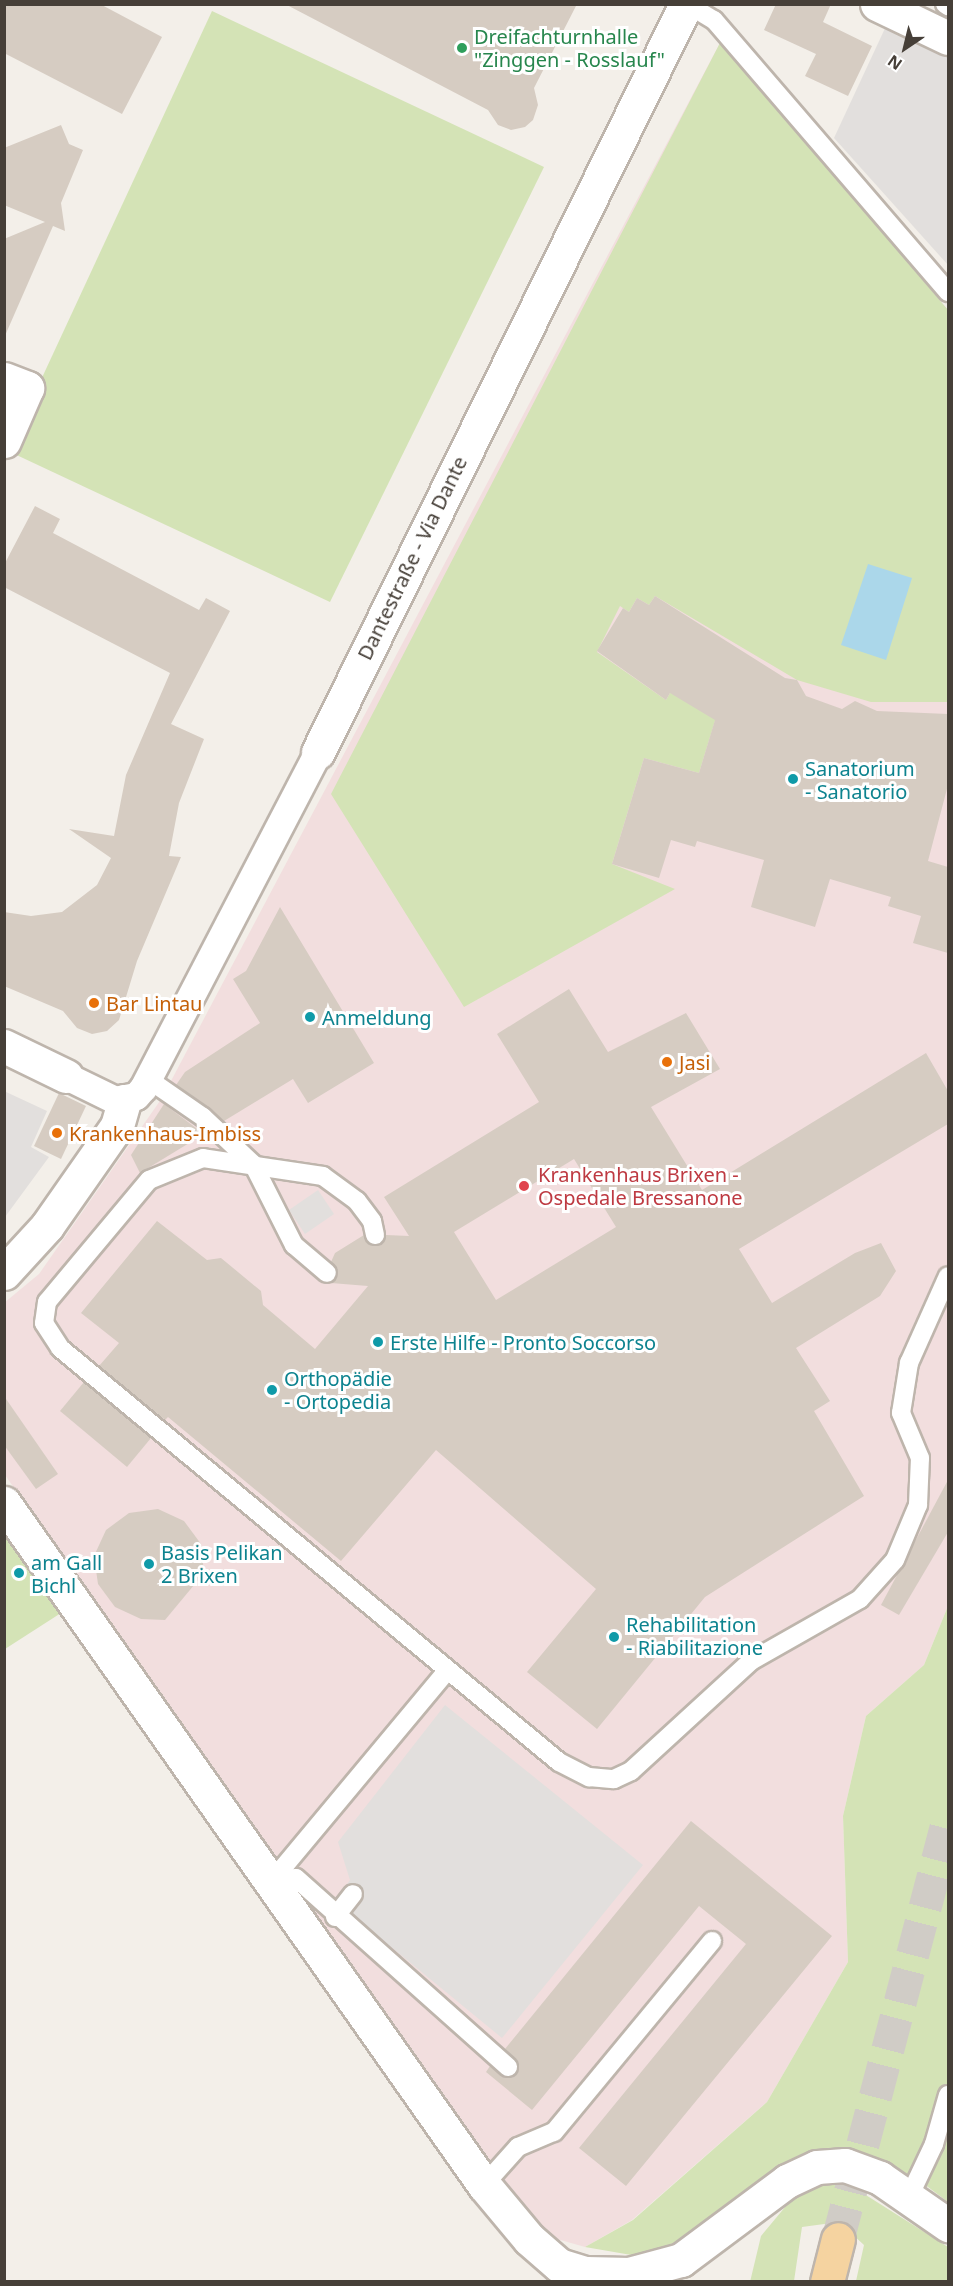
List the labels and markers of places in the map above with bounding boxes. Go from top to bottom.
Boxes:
place label: Dreifachturnhalle "Zinggen - Rosslauf" [474,24,665,71]
marker: Dreifachturnhalle "Zinggen - Rosslauf" [455,41,469,55]
place label: Sanatorium - Sanatorio [805,756,915,803]
marker: Sanatorium - Sanatorio [786,772,800,786]
place label: Bar Lintau [106,991,202,1015]
marker: Bar Lintau [87,996,101,1010]
place label: Anmeldung [322,1005,432,1029]
marker: Anmeldung [303,1010,317,1024]
place label: Jasi [679,1050,710,1074]
marker: Jasi [660,1055,674,1069]
place label: Krankenhaus-Imbiss [69,1121,261,1145]
marker: Krankenhaus-Imbiss [50,1126,64,1140]
place label: Krankenhaus Brixen - Ospedale Bressanone [538,1162,743,1209]
marker: Krankenhaus Brixen - Ospedale Bressanone [515,1177,533,1195]
place label: Erste Hilfe - Pronto Soccorso [390,1330,656,1354]
marker: Erste Hilfe - Pronto Soccorso [371,1335,385,1349]
place label: Orthopädie - Ortopedia [284,1366,392,1413]
marker: Orthopädie - Ortopedia [265,1383,279,1397]
place label: Basis Pelikan 2 Brixen [161,1540,283,1587]
place label: am Gall Bichl [31,1550,102,1597]
marker: Basis Pelikan 2 Brixen [142,1557,156,1571]
marker: am Gall Bichl [12,1566,26,1580]
place label: Rehabilitation - Riabilitazione [626,1613,763,1660]
marker: Rehabilitation - Riabilitazione [607,1630,621,1644]

